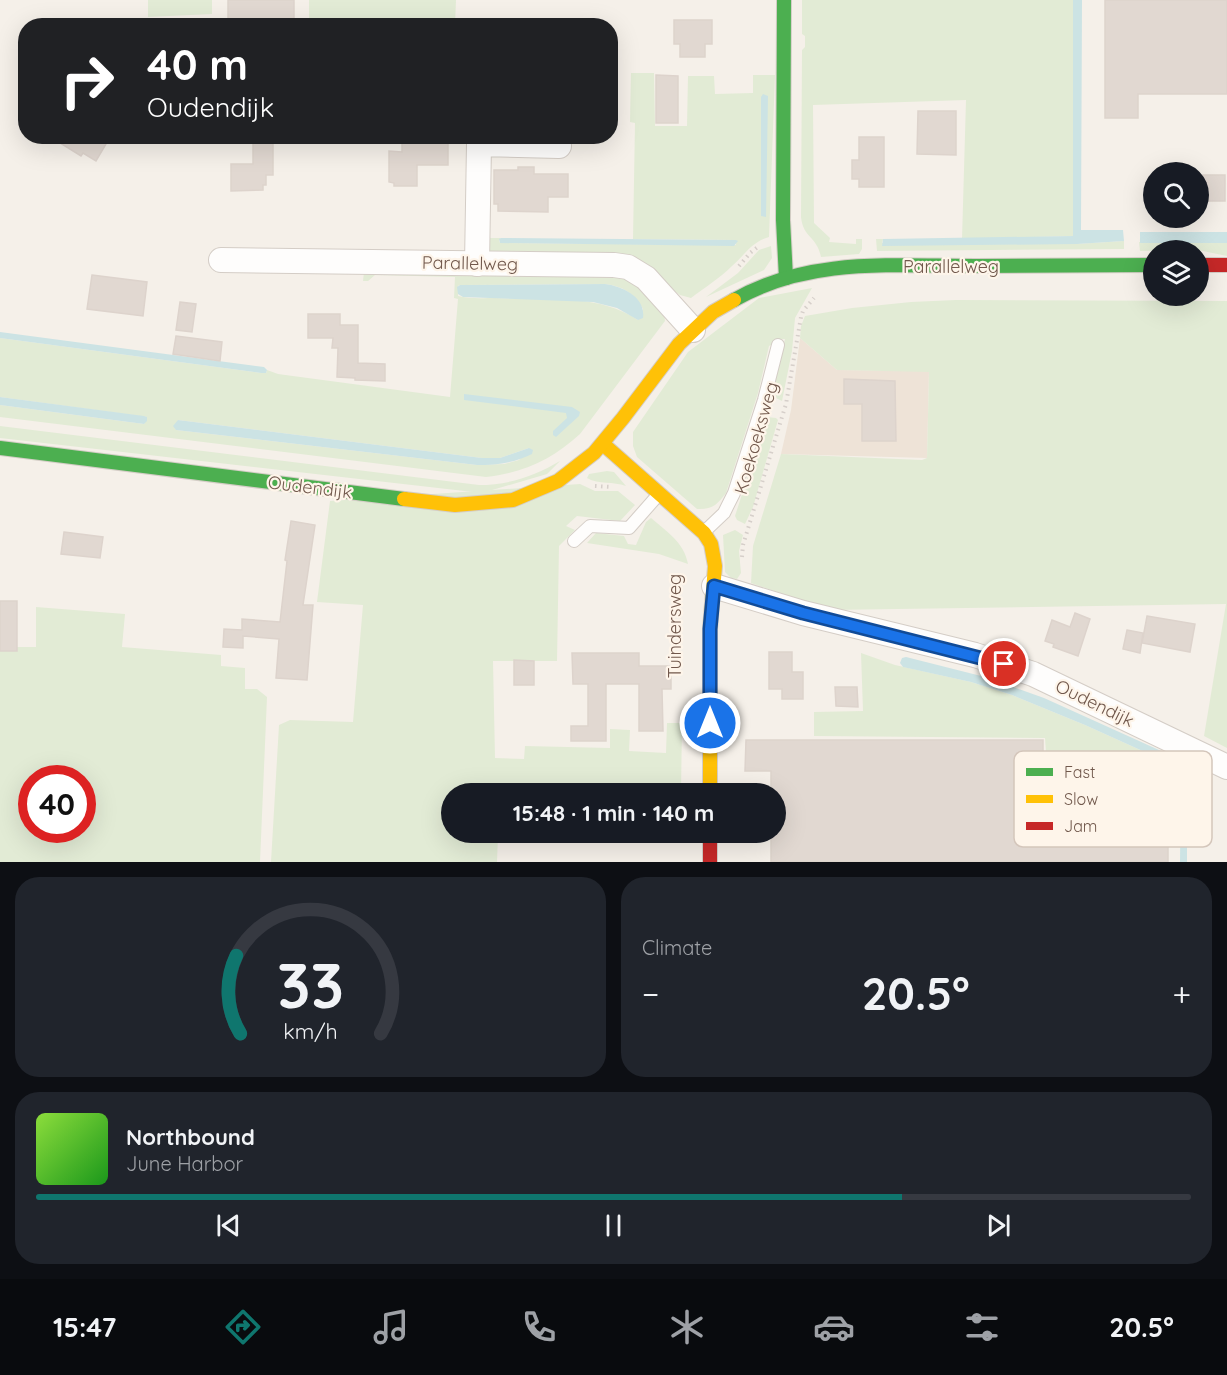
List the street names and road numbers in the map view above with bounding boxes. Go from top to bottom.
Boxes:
street label: Parallelweg [422,251,518,275]
street label: Parallelweg [903,255,999,278]
street label: Koekoeksweg [729,379,783,497]
street label: Oudendijk [267,470,353,504]
street label: Tuindersweg [663,574,686,678]
street label: Oudendijk [1052,674,1138,732]

